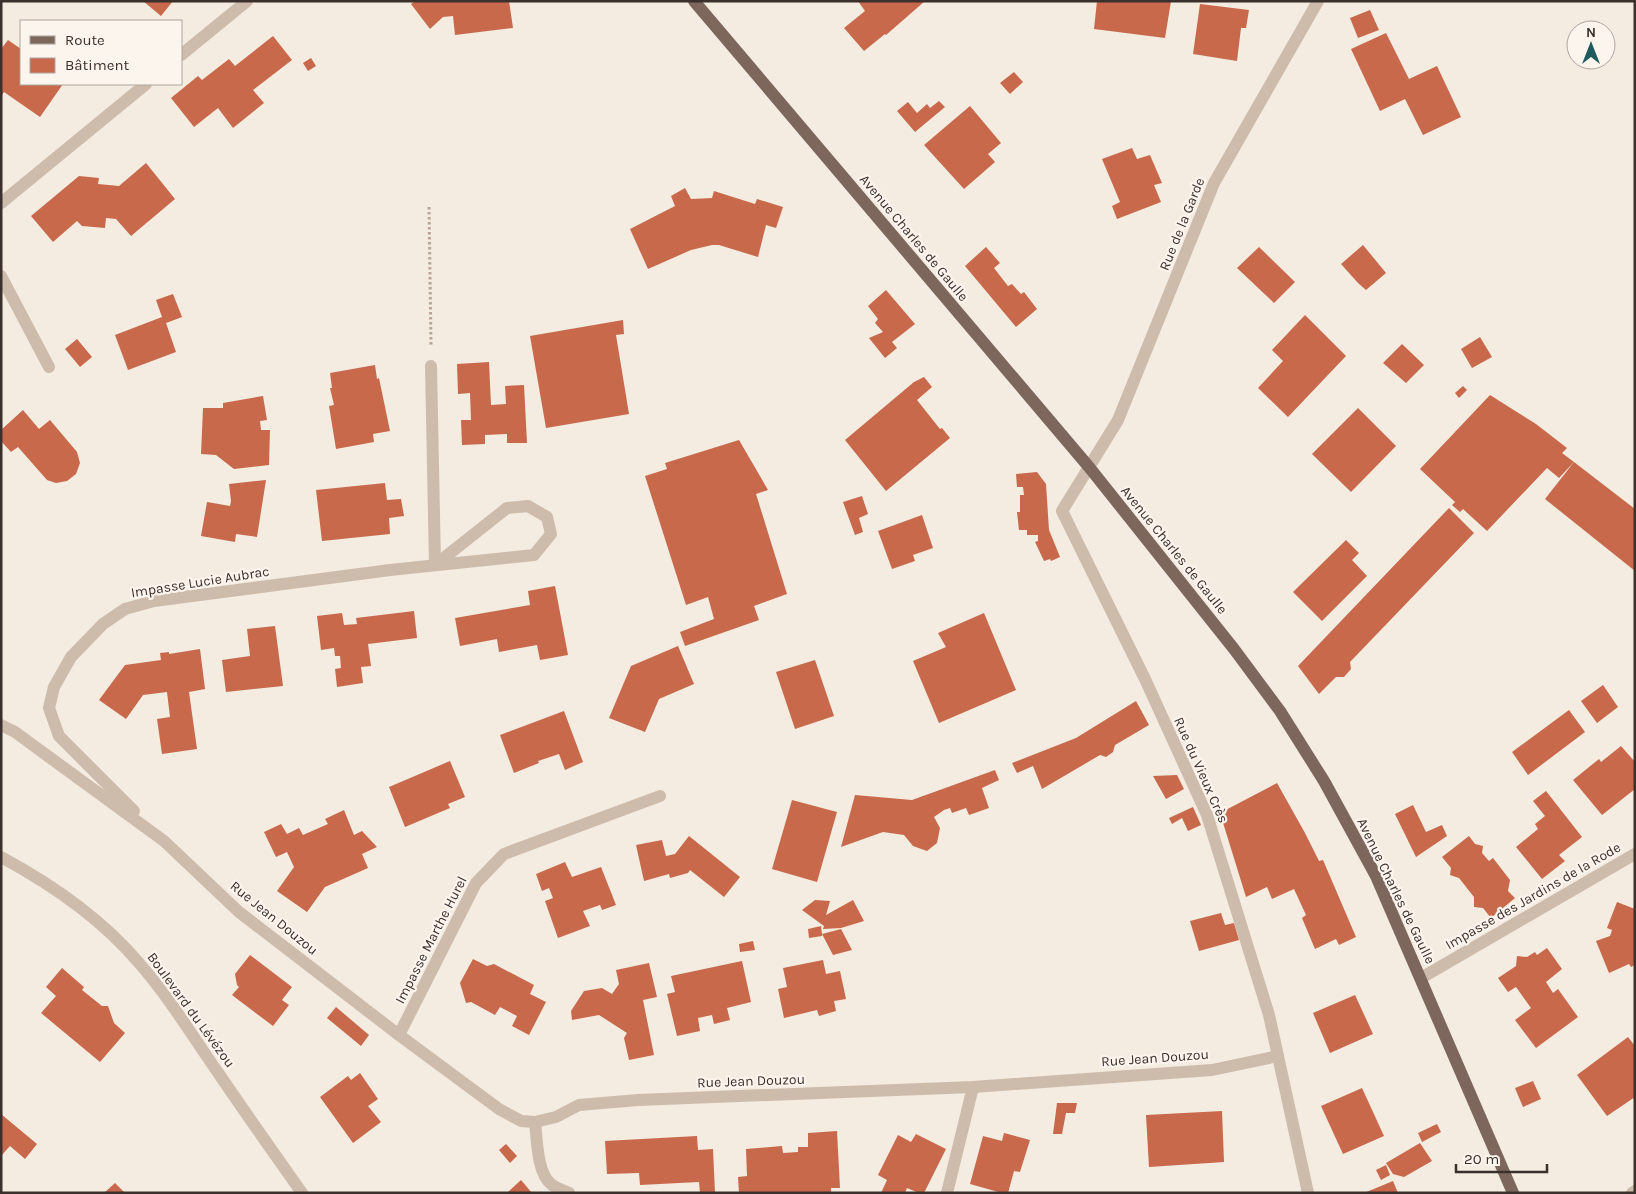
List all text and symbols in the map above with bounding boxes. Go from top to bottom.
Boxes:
legend [20,20,182,85]
north arrow [1566,20,1616,70]
text: N [1586,24,1596,41]
text: Route [65,31,105,49]
text: Bâtiment [65,56,129,74]
street label: Avenue Charles de Gaulle [856,171,972,305]
street label: Rue de la Garde [1156,175,1208,273]
street label: Avenue Charles de Gaulle [1117,482,1231,618]
street label: Impasse Lucie Aubrac [130,563,270,601]
street label: Rue du Vieux Crès [1170,714,1232,826]
street label: Avenue Charles de Gaulle [1353,815,1439,967]
street label: Impasse des Jardins de la Rode [1442,839,1624,953]
street label: Impasse Marthe Hurel [391,873,471,1007]
street label: Rue Jean Douzou [227,877,321,959]
street label: Boulevard du Lévézou [144,949,238,1071]
street label: Rue Jean Douzou [1101,1046,1209,1070]
street label: Rue Jean Douzou [697,1071,805,1091]
scale bar [1456,1142,1547,1174]
text: 20 m [1464,1150,1499,1168]

